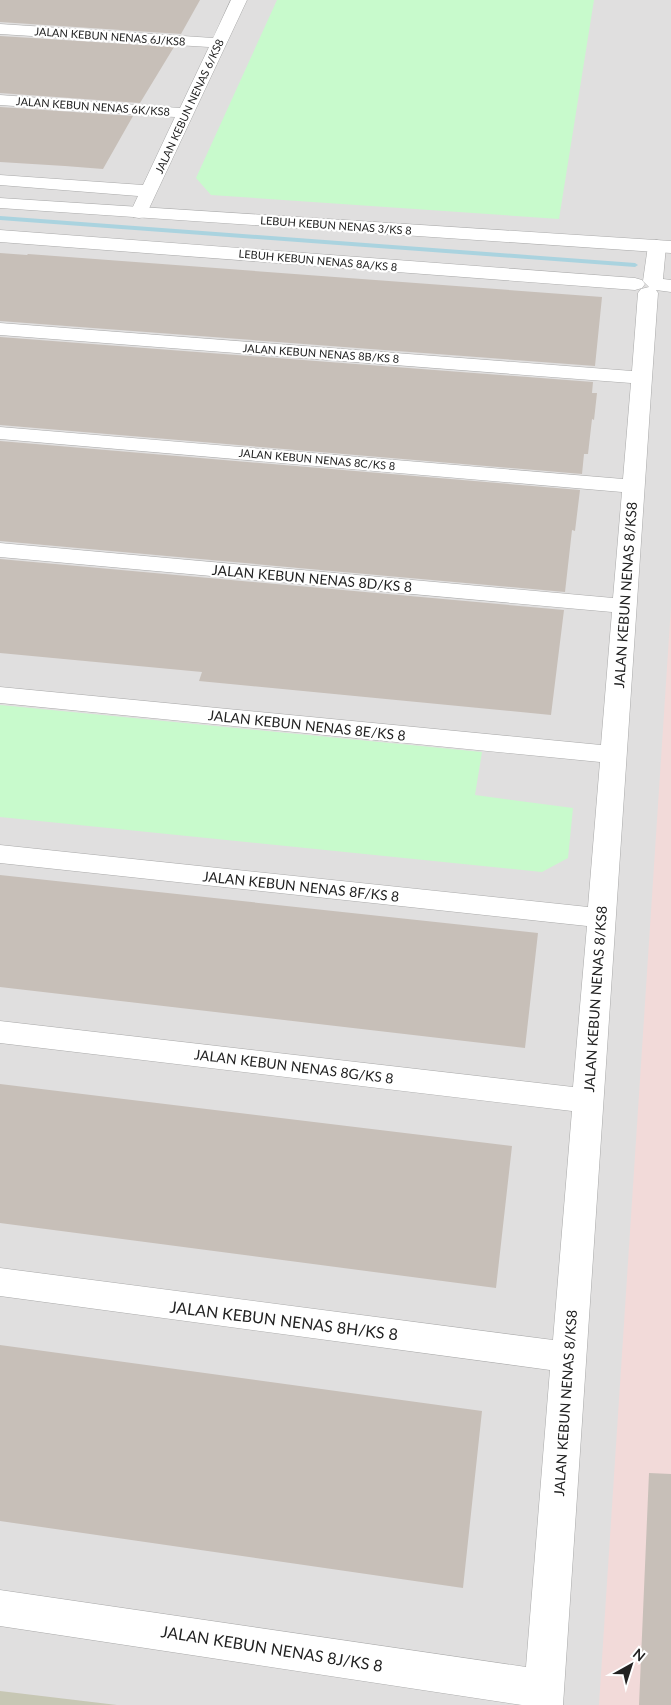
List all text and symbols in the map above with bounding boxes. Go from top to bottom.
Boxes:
street label: JALAN KEBUN NENAS 6J/KS8 [34,24,186,48]
street label: JALAN KEBUN NENAS 6/KS8 [152,37,226,175]
street label: JALAN KEBUN NENAS 6K/KS8 [16,94,170,118]
street label: LEBUH KEBUN NENAS 3/KS 8 [260,213,412,237]
street label: LEBUH KEBUN NENAS 8A/KS 8 [238,247,398,273]
street label: JALAN KEBUN NENAS 8B/KS 8 [242,341,400,365]
street label: JALAN KEBUN NENAS 8C/KS 8 [238,446,396,472]
street label: JALAN KEBUN NENAS 8/KS8 [610,501,640,689]
street label: JALAN KEBUN NENAS 8D/KS 8 [211,561,413,595]
street label: JALAN KEBUN NENAS 8E/KS 8 [207,706,407,744]
street label: JALAN KEBUN NENAS 8F/KS 8 [202,867,400,905]
street label: JALAN KEBUN NENAS 8/KS8 [580,905,610,1093]
street label: JALAN KEBUN NENAS 8G/KS 8 [193,1045,395,1087]
street label: JALAN KEBUN NENAS 8H/KS 8 [169,1297,399,1343]
street label: JALAN KEBUN NENAS 8/KS8 [550,1309,580,1497]
street label: JALAN KEBUN NENAS 8J/KS 8 [160,1621,384,1675]
north arrow [606,1640,656,1690]
text: N [630,1645,649,1665]

